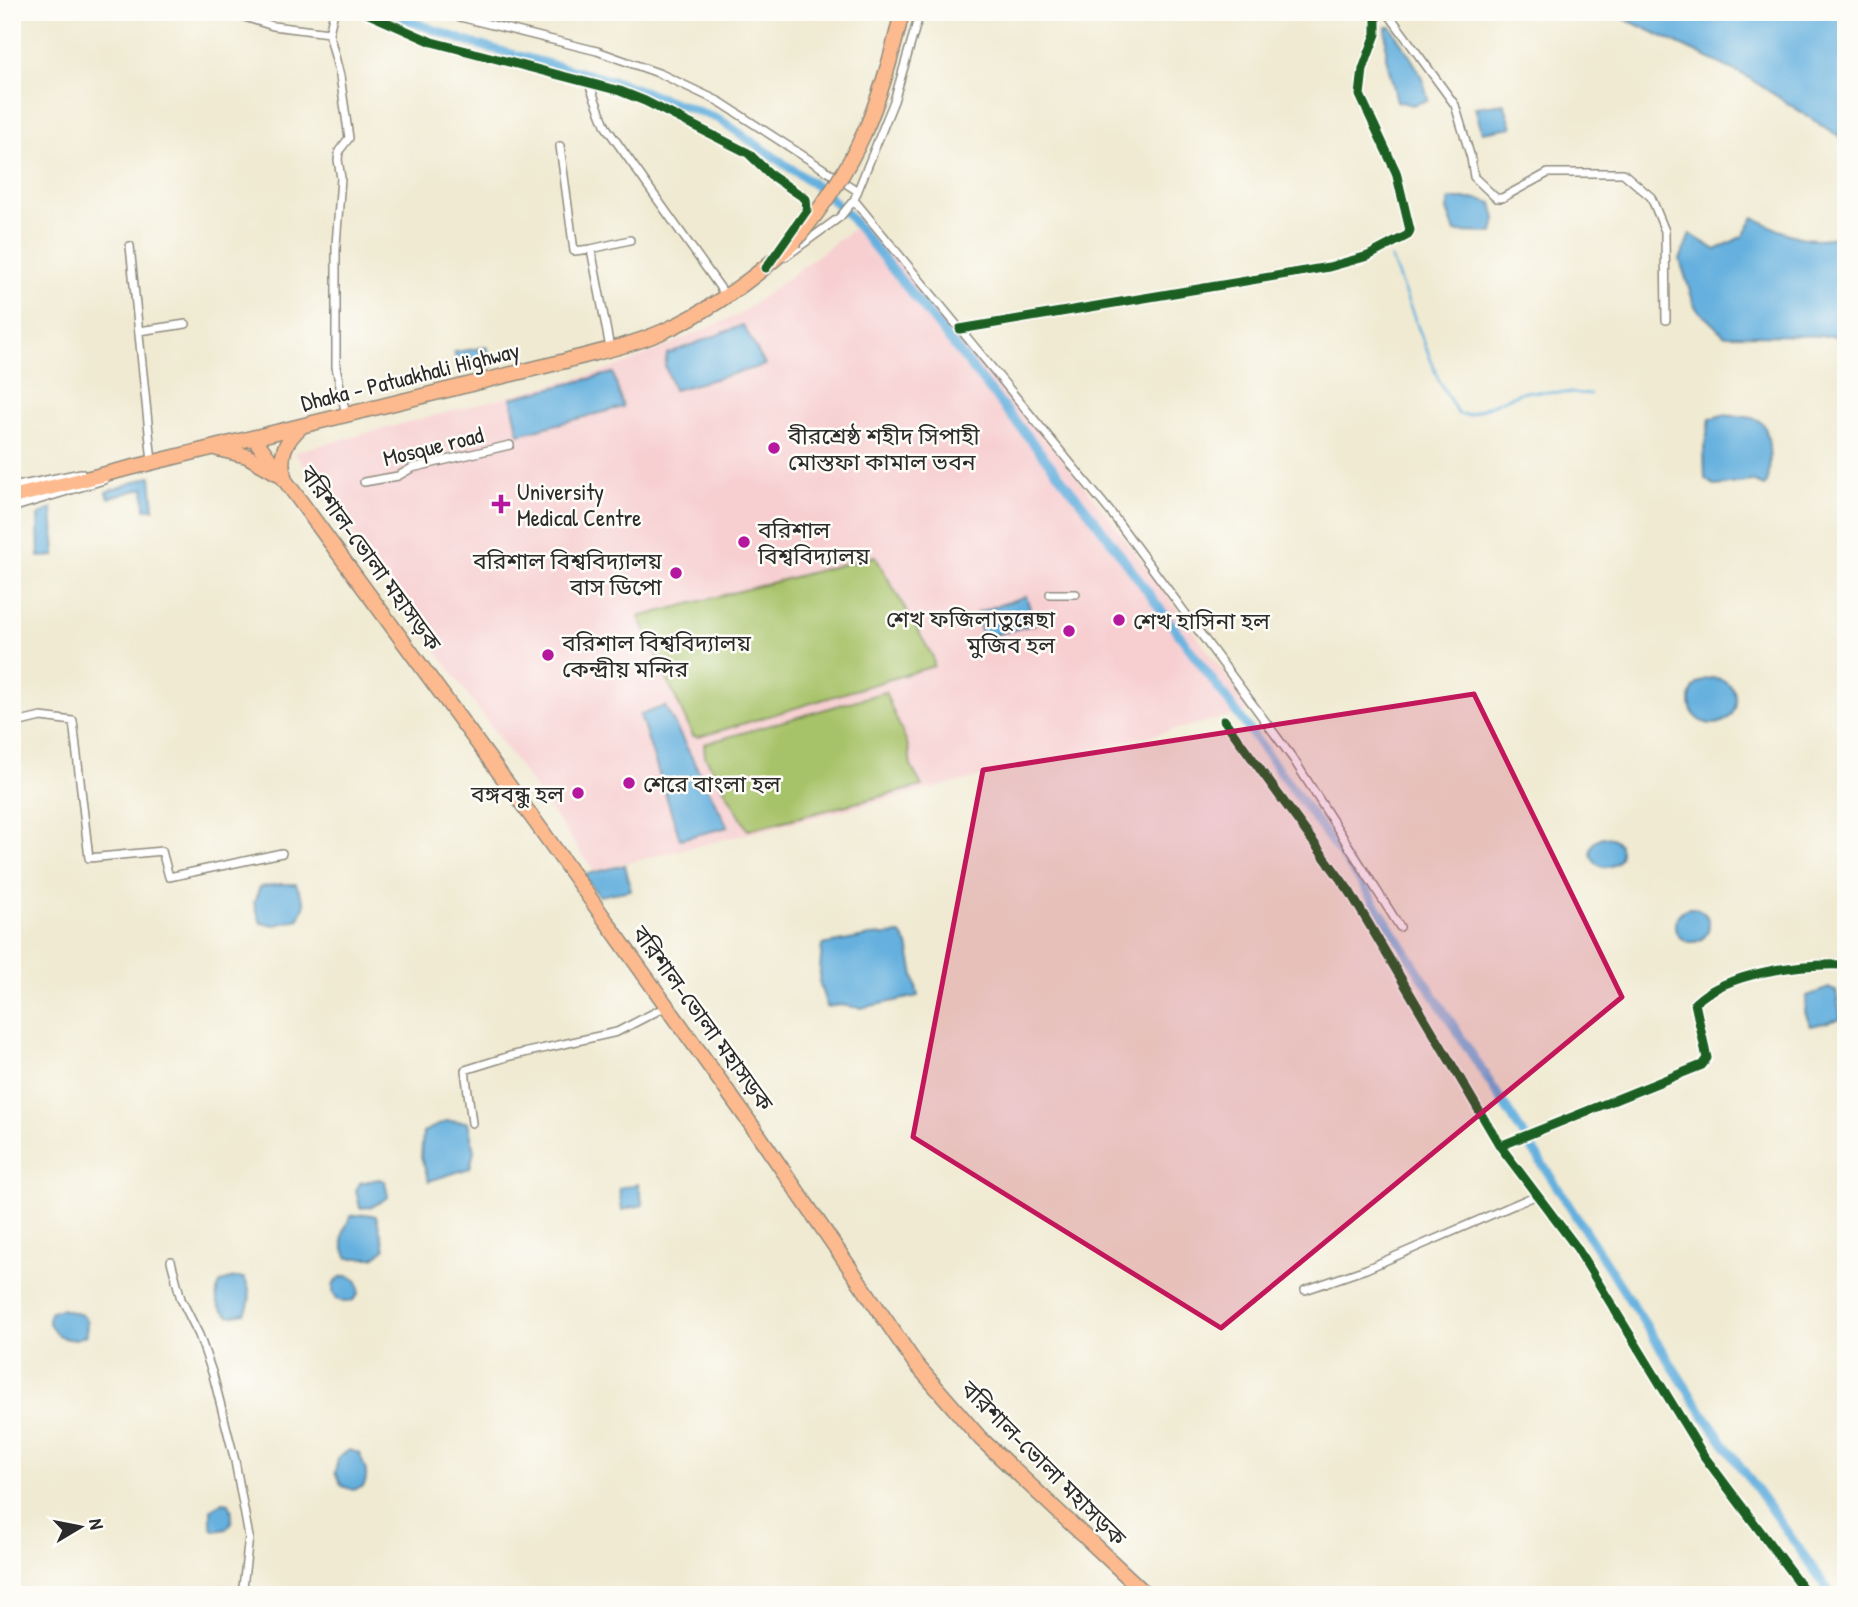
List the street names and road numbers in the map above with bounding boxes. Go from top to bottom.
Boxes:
street label: Dhaka - Patuakhali Highway [297,334,523,418]
street label: Mosque road [380,419,486,473]
street label: বরিশাল-ভোলা মহাসড়ক [293,458,449,657]
street label: বরিশাল-ভোলা মহাসড়ক [625,918,781,1117]
street label: বরিশাল-ভোলা মহাসড়ক [954,1373,1134,1553]

